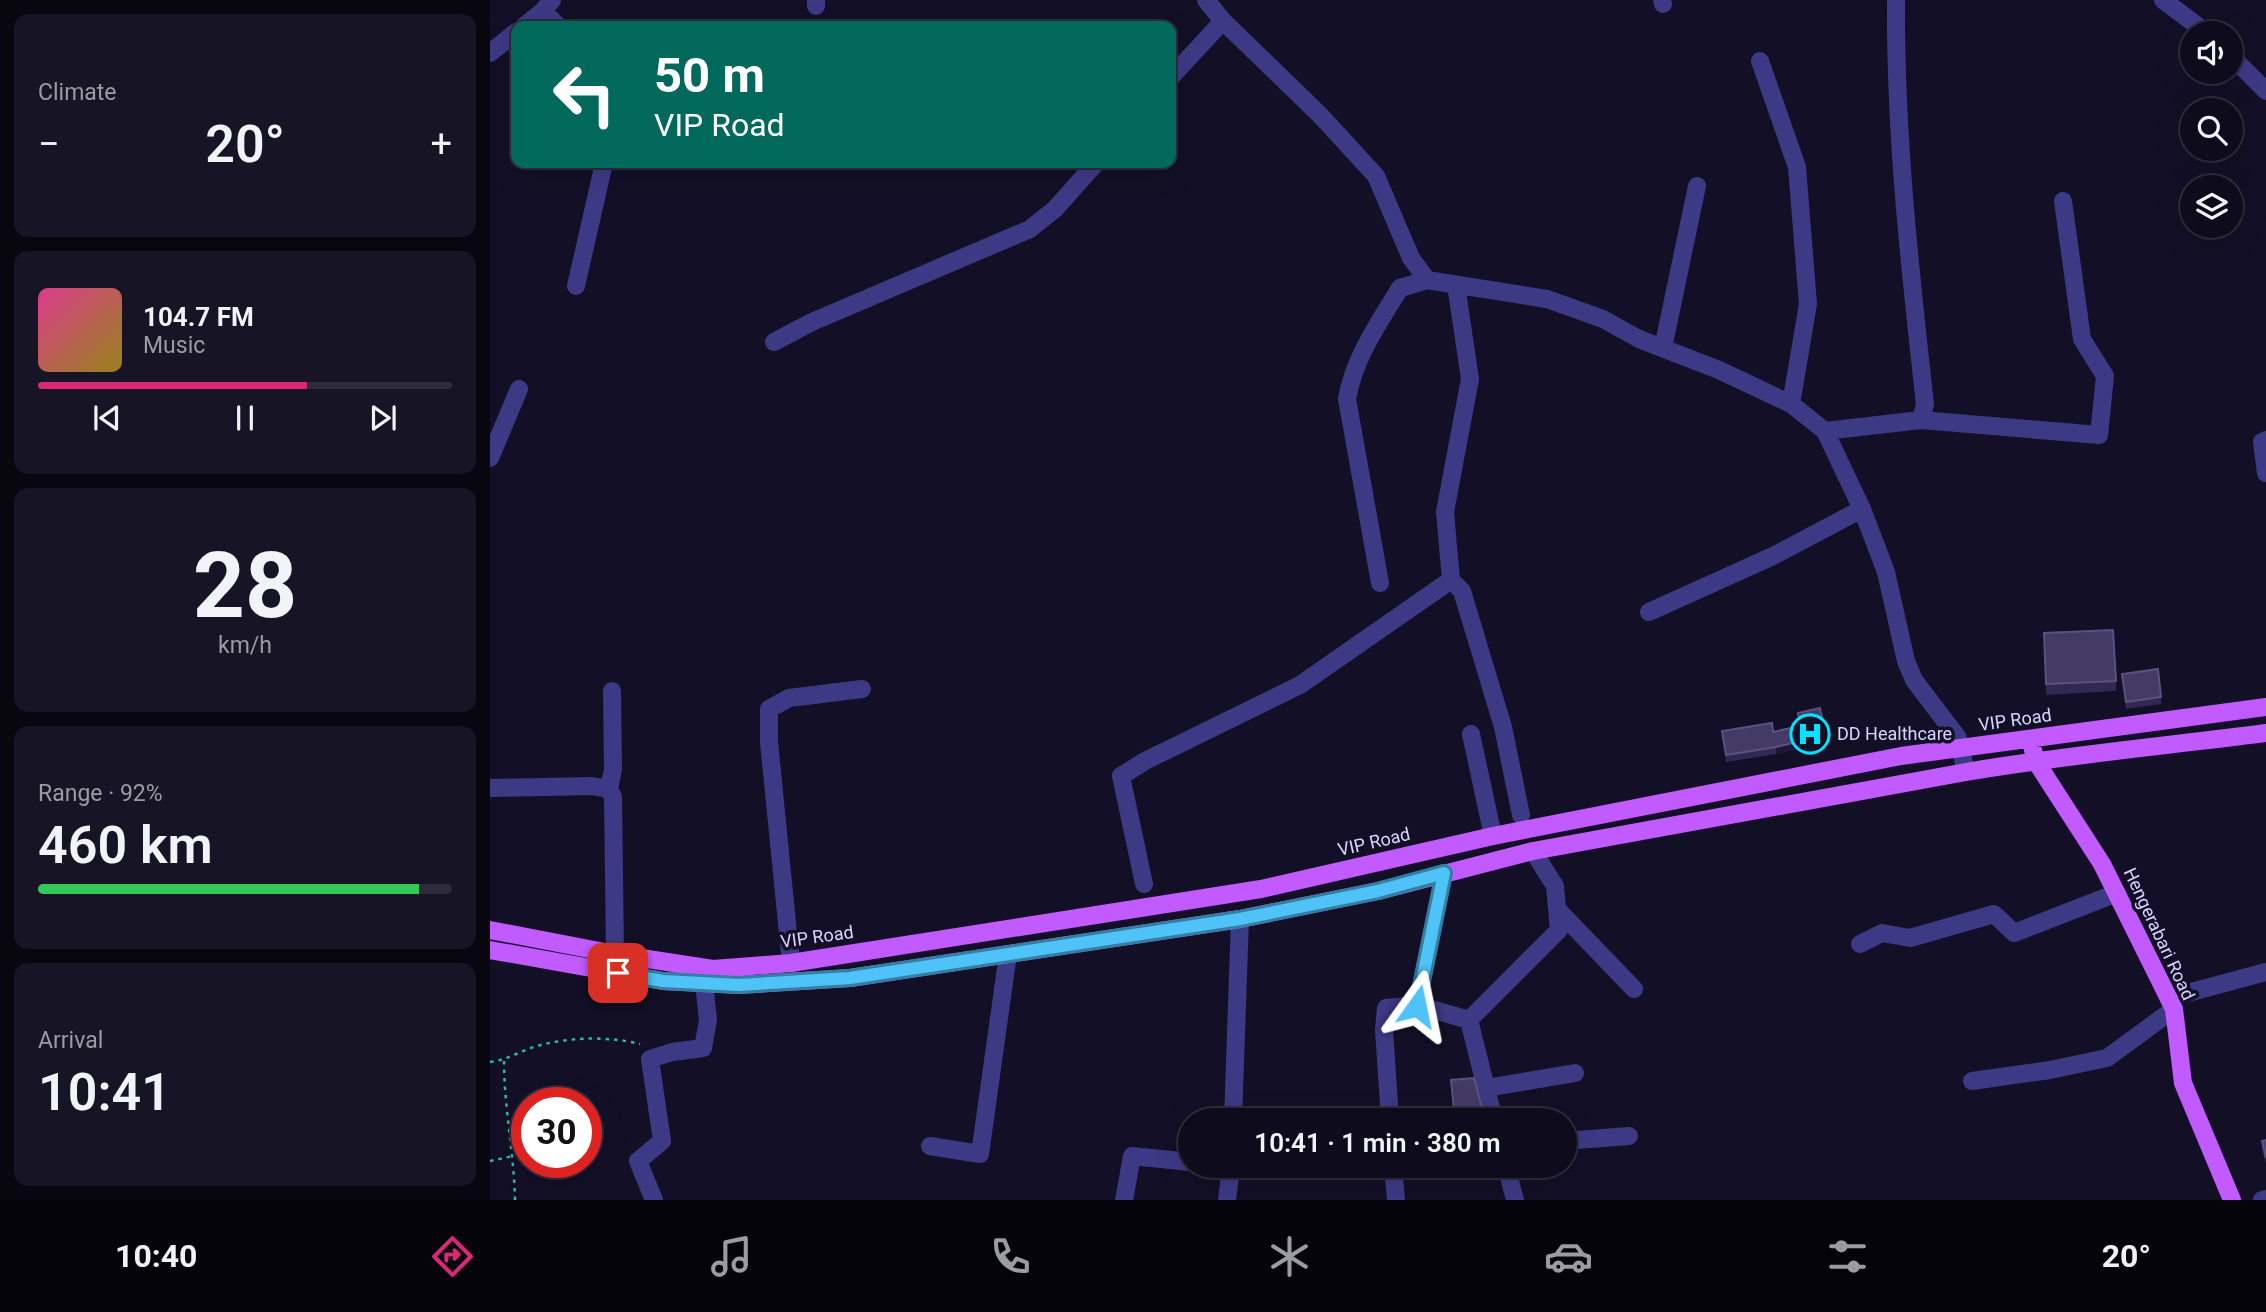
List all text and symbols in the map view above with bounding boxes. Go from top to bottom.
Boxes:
map controls [2180,21,2243,238]
button: sound [2180,21,2243,84]
text: 50 m [654,47,765,104]
icon: left [539,49,630,140]
text: Climate [38,79,117,106]
button: search [2180,98,2243,161]
text: VIP Road [654,106,785,144]
text: 20° [205,114,285,175]
text: − [38,122,60,166]
text: + [430,122,452,166]
button: layers [2180,175,2243,238]
text: 104.7 FM [143,302,254,332]
text: Music [143,332,205,359]
icon: previous [88,399,126,437]
icon: pause [226,399,264,437]
icon: next [364,399,402,437]
text: 28 [193,533,297,639]
text: km/h [218,632,272,659]
street label: VIP Road [1977,704,2053,735]
hospital icon: DD Healthcare [1789,713,1831,755]
place label: DD Healthcare [1837,723,1952,744]
text: Range · 92% [38,780,163,807]
text: 460 km [38,815,213,876]
street label: VIP Road [1336,823,1412,860]
street label: Hengerabari Road [2120,864,2199,1003]
street label: VIP Road [779,921,855,952]
pin [588,943,648,1003]
icon: arrive [599,954,637,992]
position arrow [1380,969,1454,1043]
text: Arrival [38,1027,103,1054]
text: 10:41 [38,1062,171,1123]
speed limit sign: 30 [511,1087,602,1178]
text: 10:41 · 1 min · 380 m [1254,1128,1501,1158]
icon: directions [428,1232,477,1281]
icon: music [707,1232,756,1281]
icon: phone [986,1232,1035,1281]
icon: climate [1265,1232,1314,1281]
icon: car [1544,1232,1593,1281]
icon: filters [1823,1232,1872,1281]
text: 10:40 [115,1237,197,1275]
text: 20° [2102,1237,2151,1275]

